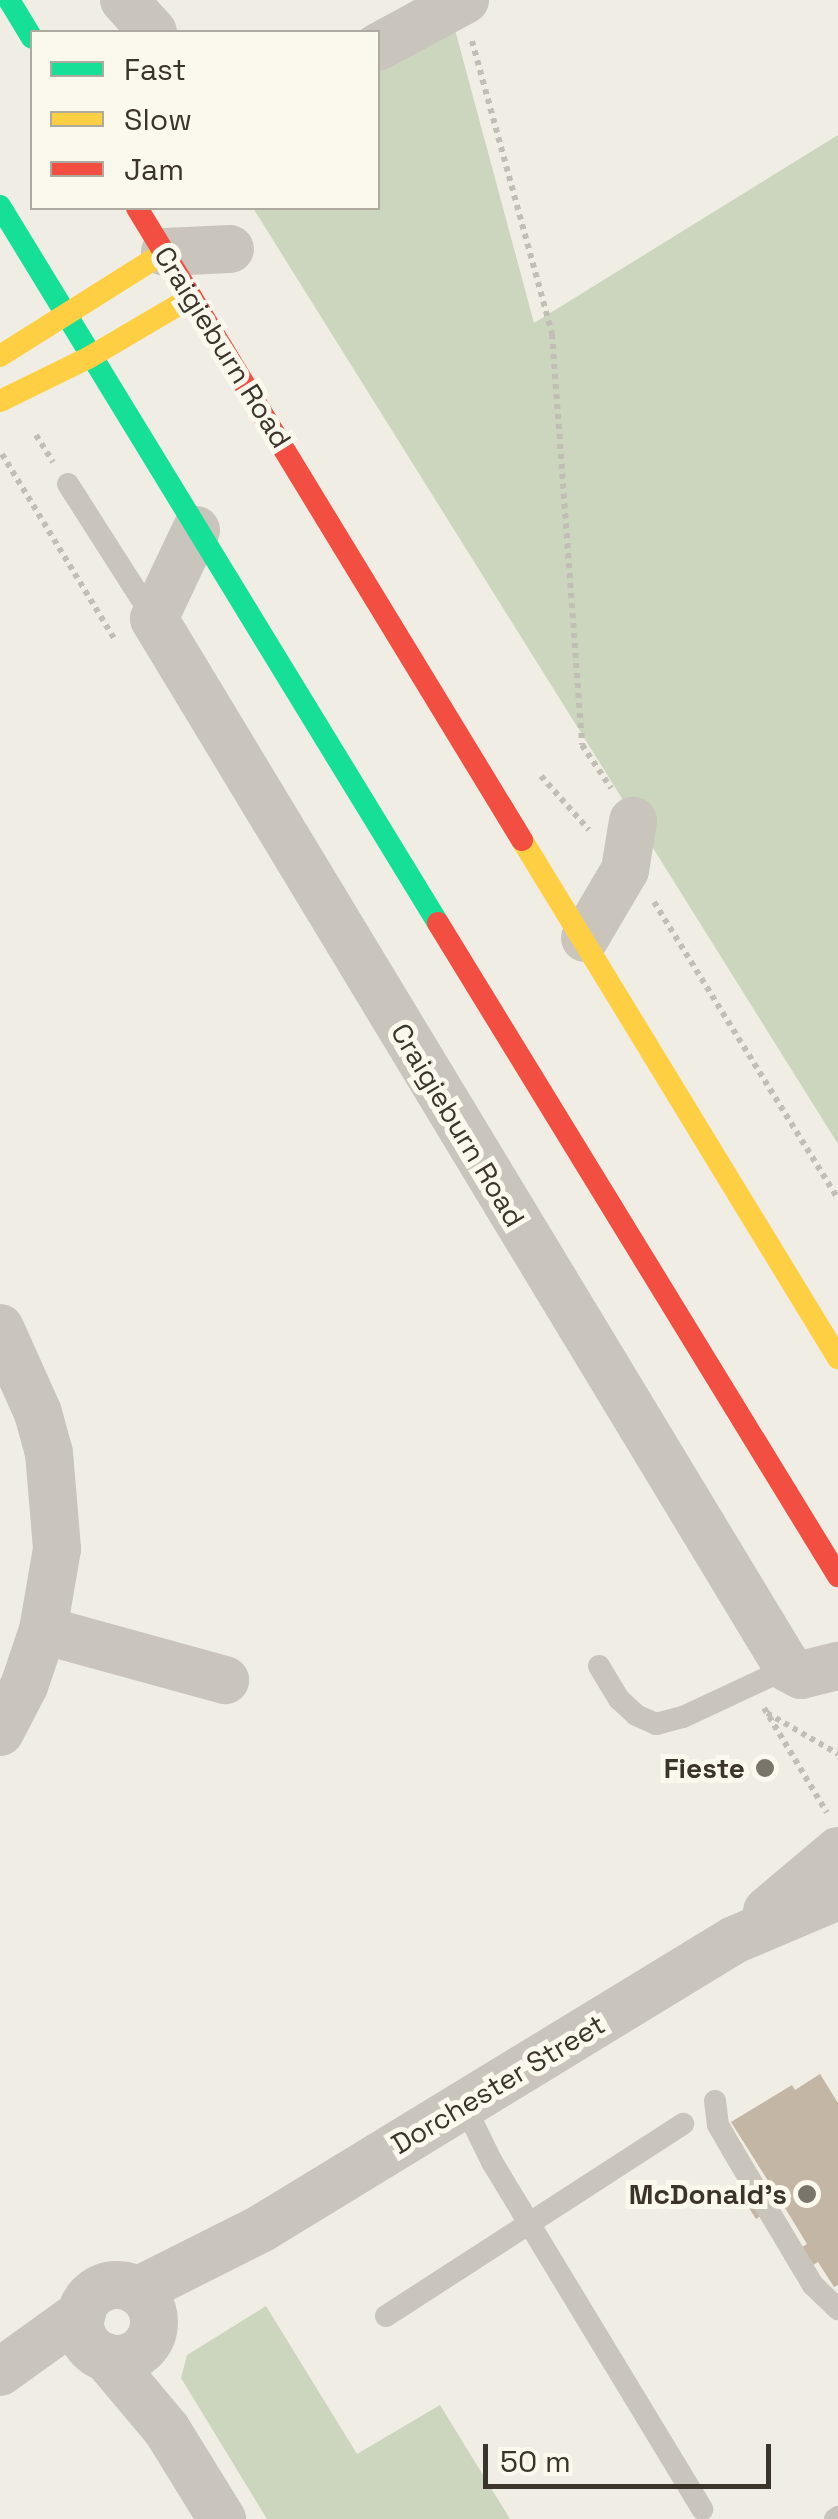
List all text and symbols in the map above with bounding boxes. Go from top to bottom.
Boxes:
legend [30,30,380,210]
text: Fast [124,50,186,89]
text: Slow [124,100,192,139]
text: Jam [124,150,184,189]
street label: Craigieburn Road [147,240,299,454]
street label: Craigieburn Road [384,1017,532,1233]
place label: Fieste [664,1751,745,1785]
marker: Fieste [754,1757,776,1779]
street label: Dorchester Street [385,2007,611,2161]
place label: McDonald's [629,2177,787,2211]
marker: McDonald's [796,2183,818,2205]
scale bar [488,2424,776,2486]
text: 50 m [500,2442,571,2481]

